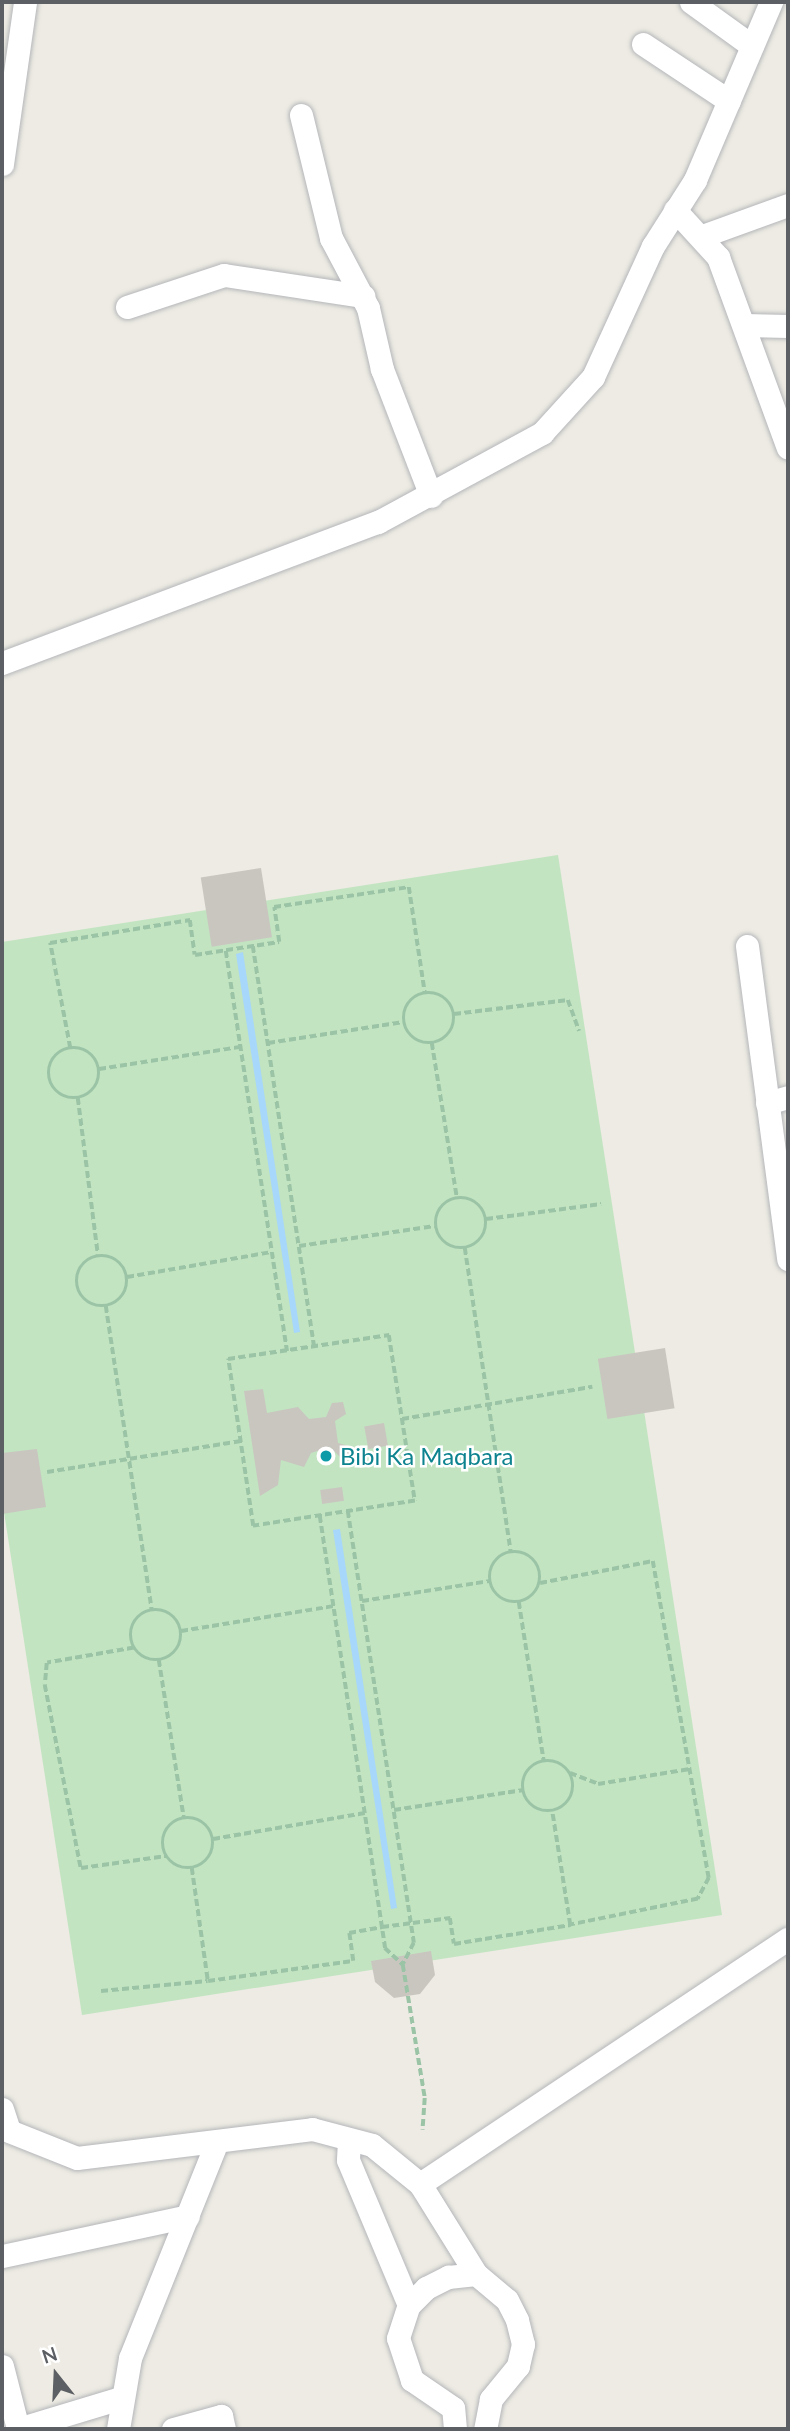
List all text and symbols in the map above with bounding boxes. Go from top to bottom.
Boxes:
place label: Bibi Ka Maqbara [340,1442,513,1470]
marker: Bibi Ka Maqbara [318,1448,334,1464]
north arrow [21,2340,91,2410]
text: N [39,2341,60,2368]

